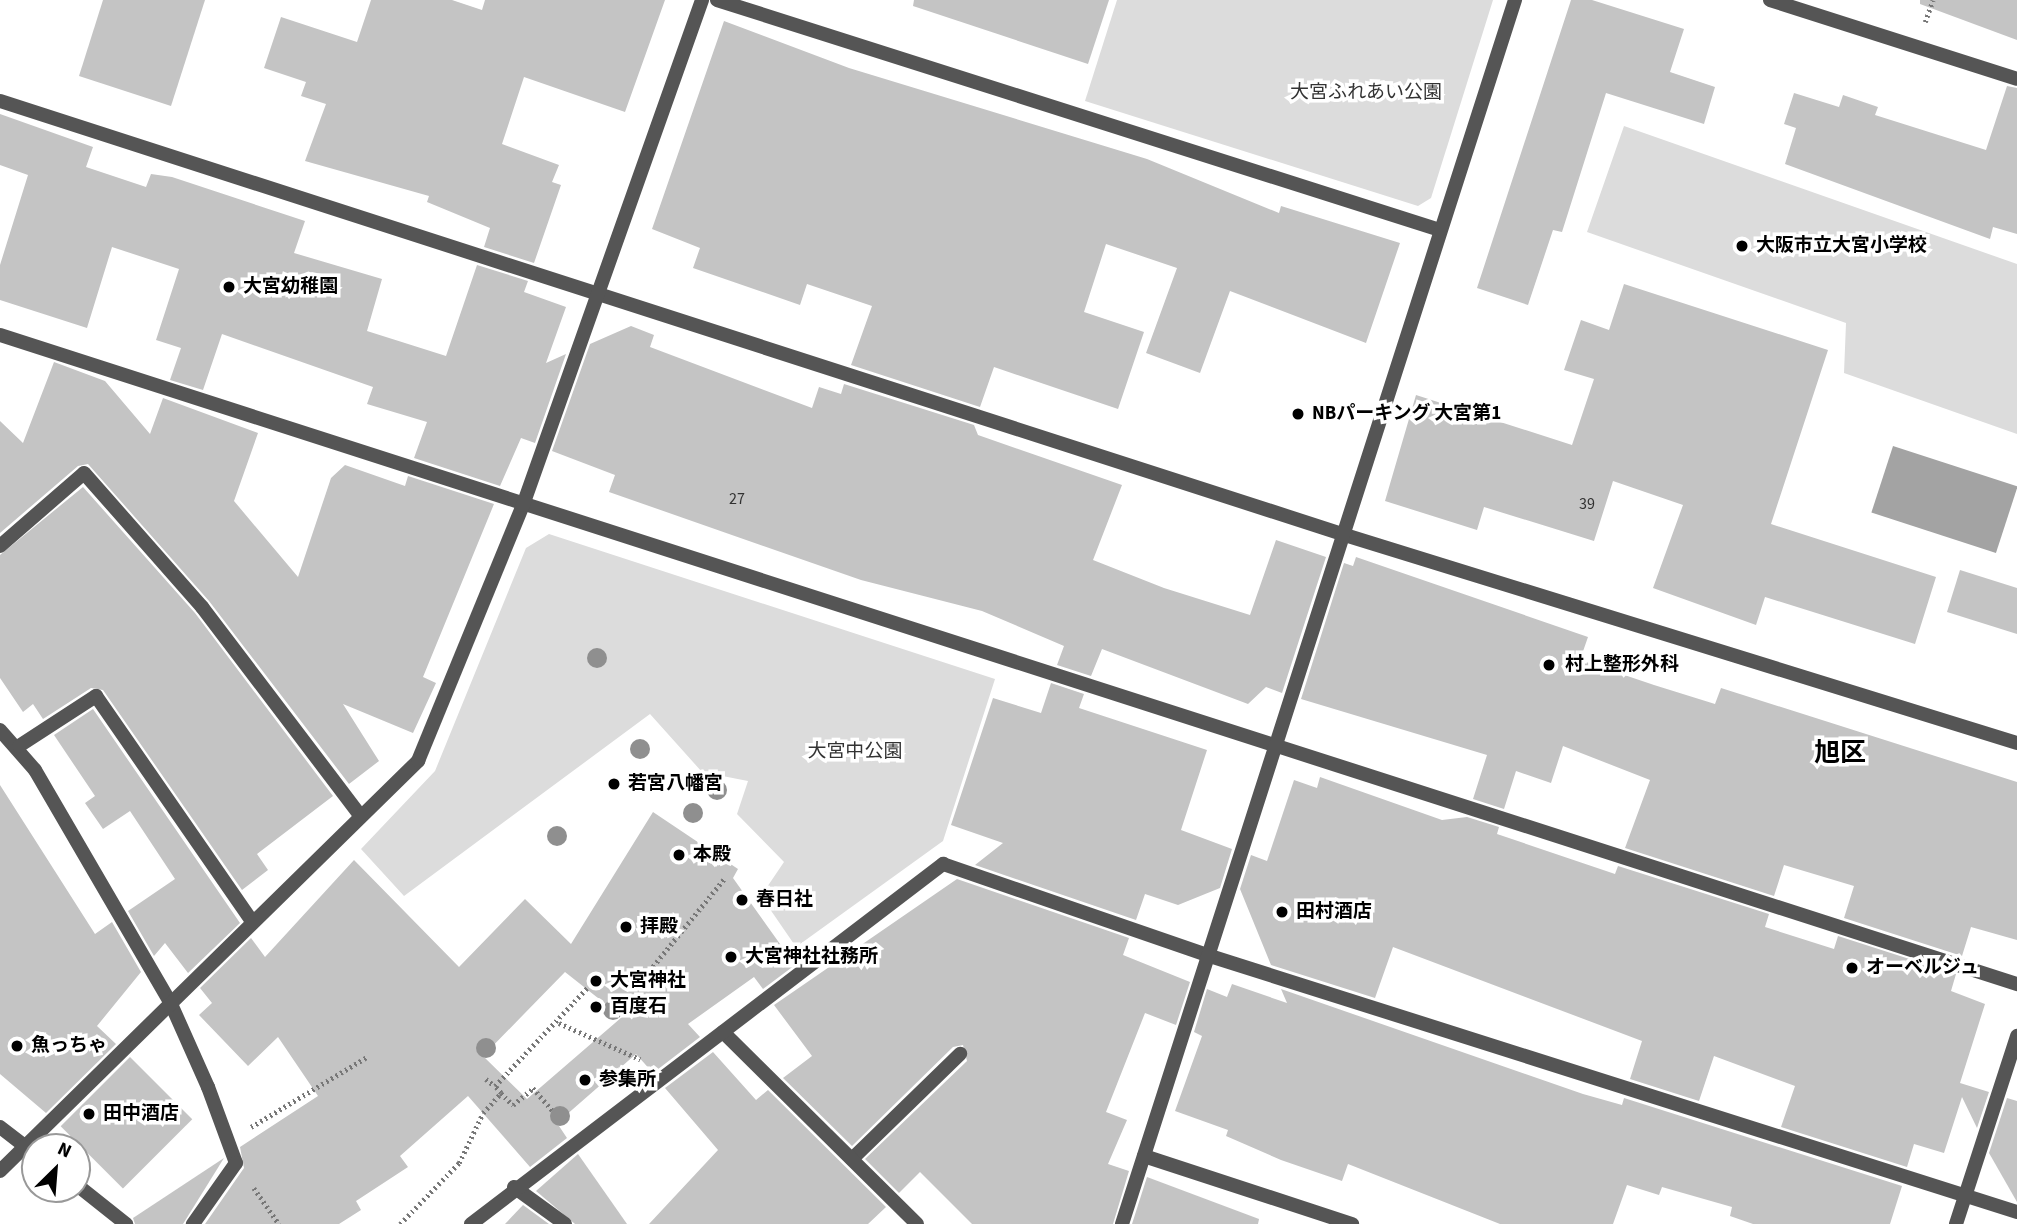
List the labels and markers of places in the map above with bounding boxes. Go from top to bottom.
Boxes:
place label: 大阪市立大宮小学校 [1756,235,1927,257]
marker: 大阪市立大宮小学校 [1734,238,1750,254]
place label: 大宮幼稚園 [243,276,338,298]
marker: 大宮幼稚園 [221,279,237,295]
place label: NBパーキング 大宮第1 [1312,403,1502,425]
marker: NBパーキング 大宮第1 [1290,406,1306,422]
place label: 村上整形外科 [1565,654,1679,676]
marker: 村上整形外科 [1539,655,1559,675]
place label: 若宮八幡宮 [628,773,723,795]
marker: 若宮八幡宮 [606,776,622,792]
place label: 本殿 [693,844,731,866]
marker: 本殿 [671,847,687,863]
place label: 春日社 [756,889,813,911]
marker: 春日社 [734,892,750,908]
place label: 田村酒店 [1296,901,1372,923]
marker: 田村酒店 [1274,904,1290,920]
place label: 拝殿 [640,916,678,938]
marker: 拝殿 [618,919,634,935]
place label: 大宮神社社務所 [745,946,878,968]
marker: 大宮神社社務所 [723,949,739,965]
place label: オーベルジュ [1866,957,1980,979]
marker: オーベルジュ [1844,960,1860,976]
place label: 大宮神社 [610,970,686,992]
marker: 大宮神社 [588,973,604,989]
place label: 百度石 [610,996,667,1018]
marker: 百度石 [588,999,604,1015]
place label: 魚っちゃ [31,1035,107,1057]
marker: 魚っちゃ [9,1038,25,1054]
place label: 参集所 [599,1069,656,1091]
marker: 参集所 [577,1072,593,1088]
place label: 田中酒店 [103,1103,179,1125]
marker: 田中酒店 [81,1106,97,1122]

